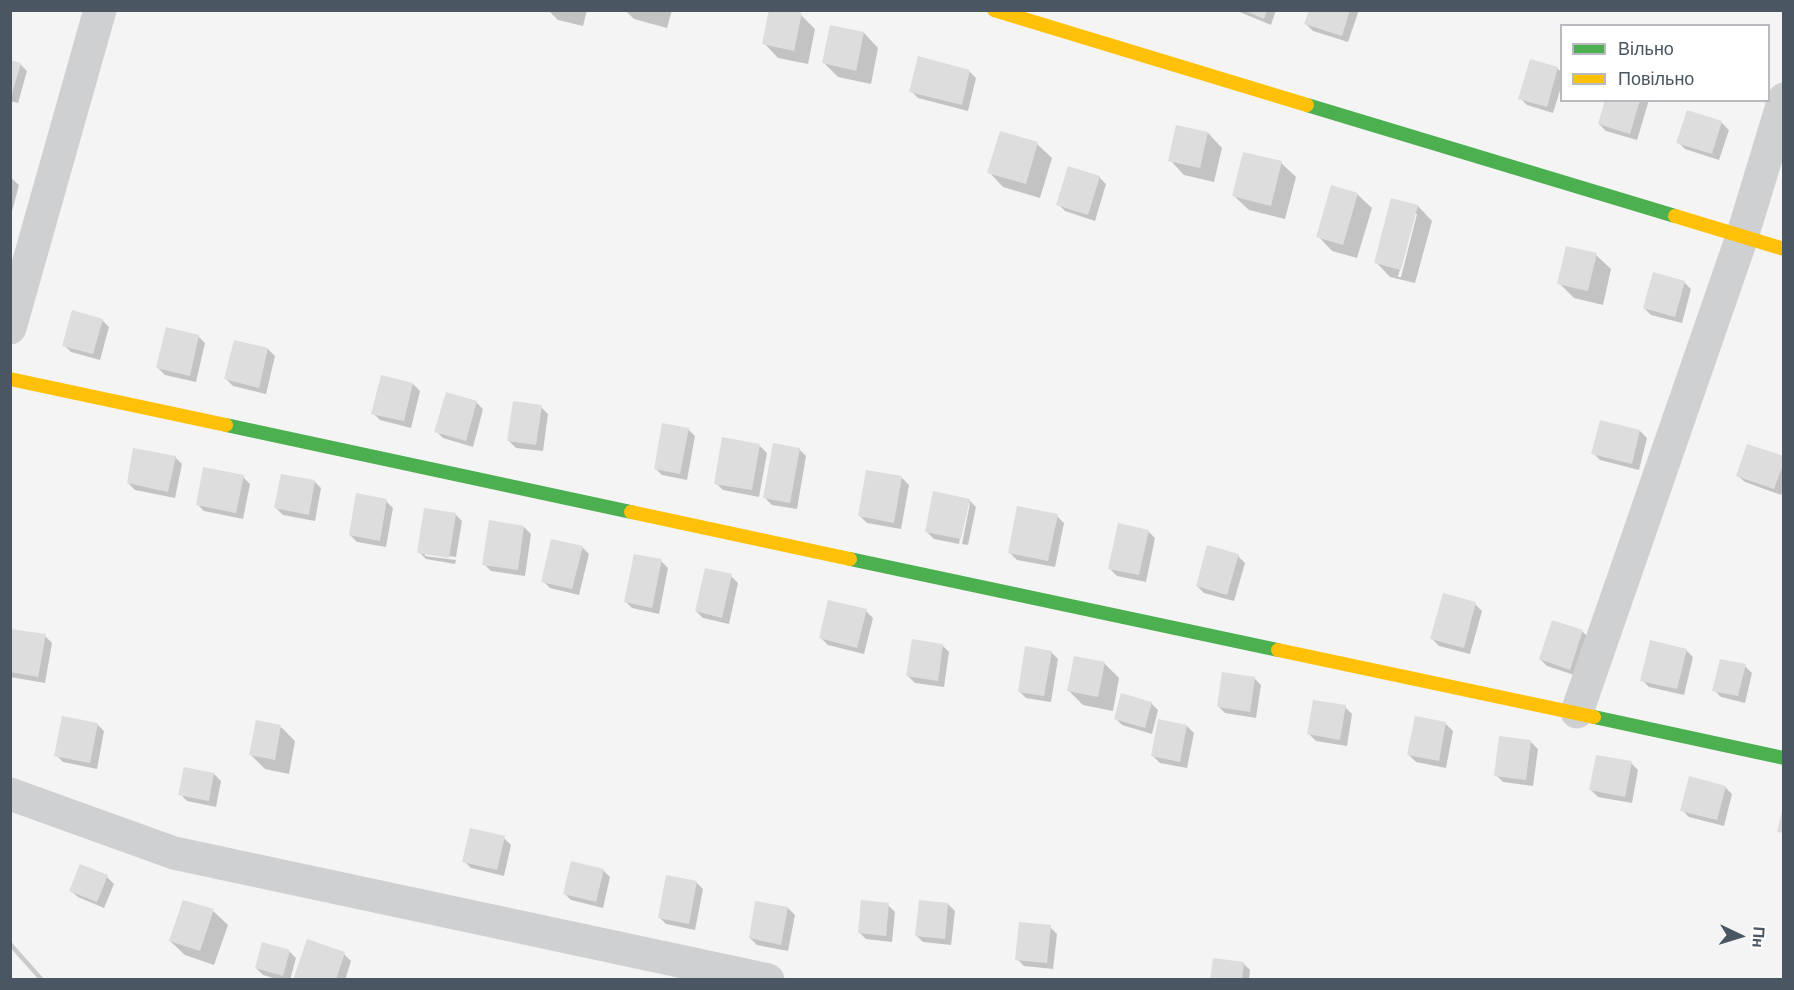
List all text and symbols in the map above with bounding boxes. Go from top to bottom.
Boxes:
legend [1560,24,1770,102]
text: Вільно [1618,39,1674,59]
text: Повільно [1618,69,1694,89]
north arrow [1710,906,1770,966]
text: Пн [1749,926,1768,948]

